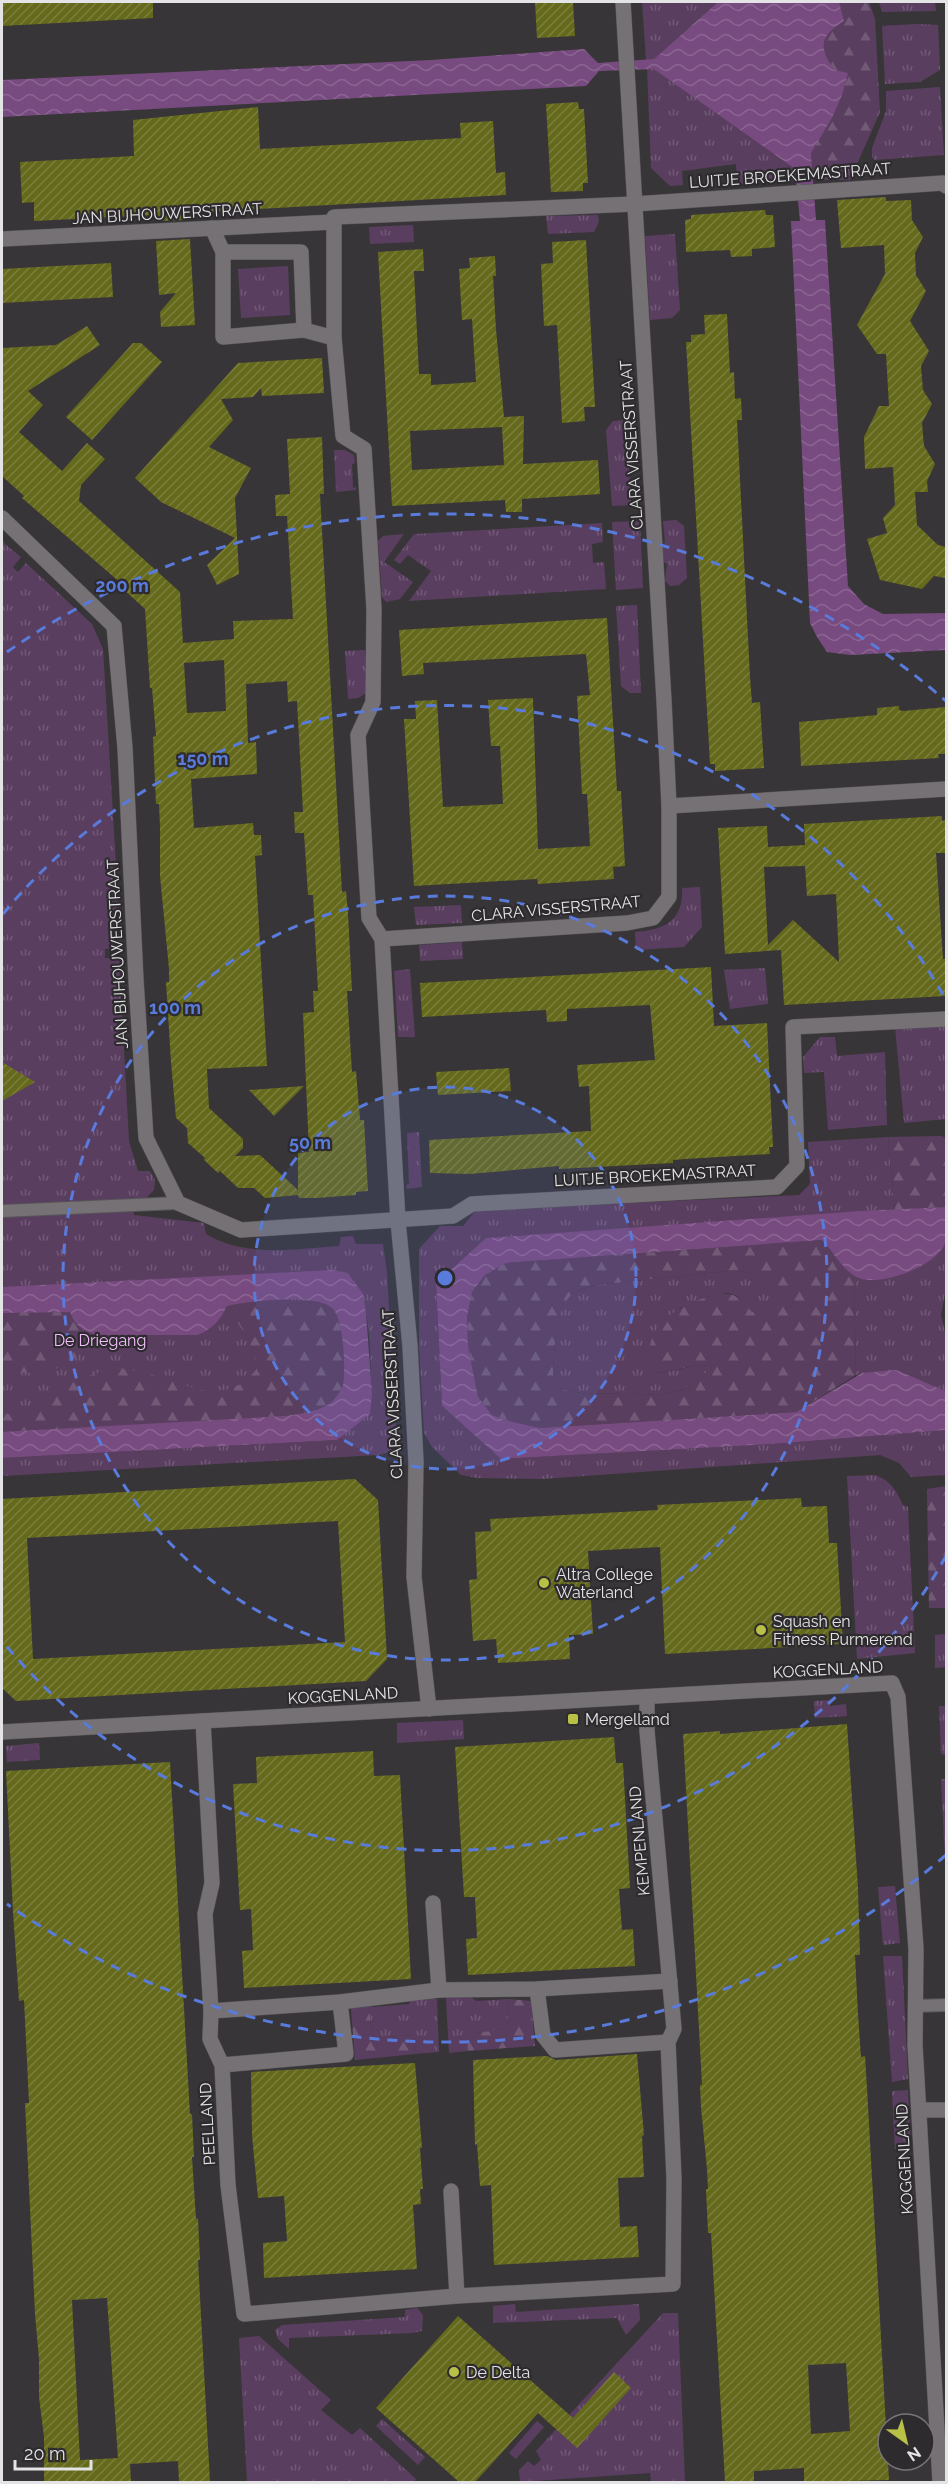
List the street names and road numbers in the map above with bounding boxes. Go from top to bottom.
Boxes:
street label: LUITJE BROEKEMASTRAAT [688,159,892,192]
street label: JAN BIJHOUWERSTRAAT [72,199,263,228]
street label: CLARA VISSERSTRAAT [616,359,647,530]
street label: JAN BIJHOUWERSTRAAT [103,858,132,1049]
street label: CLARA VISSERSTRAAT [471,892,642,925]
street label: LUITJE BROEKEMASTRAAT [553,1161,757,1190]
street label: CLARA VISSERSTRAAT [379,1308,406,1479]
street label: KOGGENLAND [772,1657,884,1682]
street label: KOGGENLAND [287,1683,399,1708]
street label: KEMPENLAND [625,1785,654,1897]
street label: PEELLAND [196,2082,219,2166]
street label: KOGGENLAND [892,2103,917,2215]

